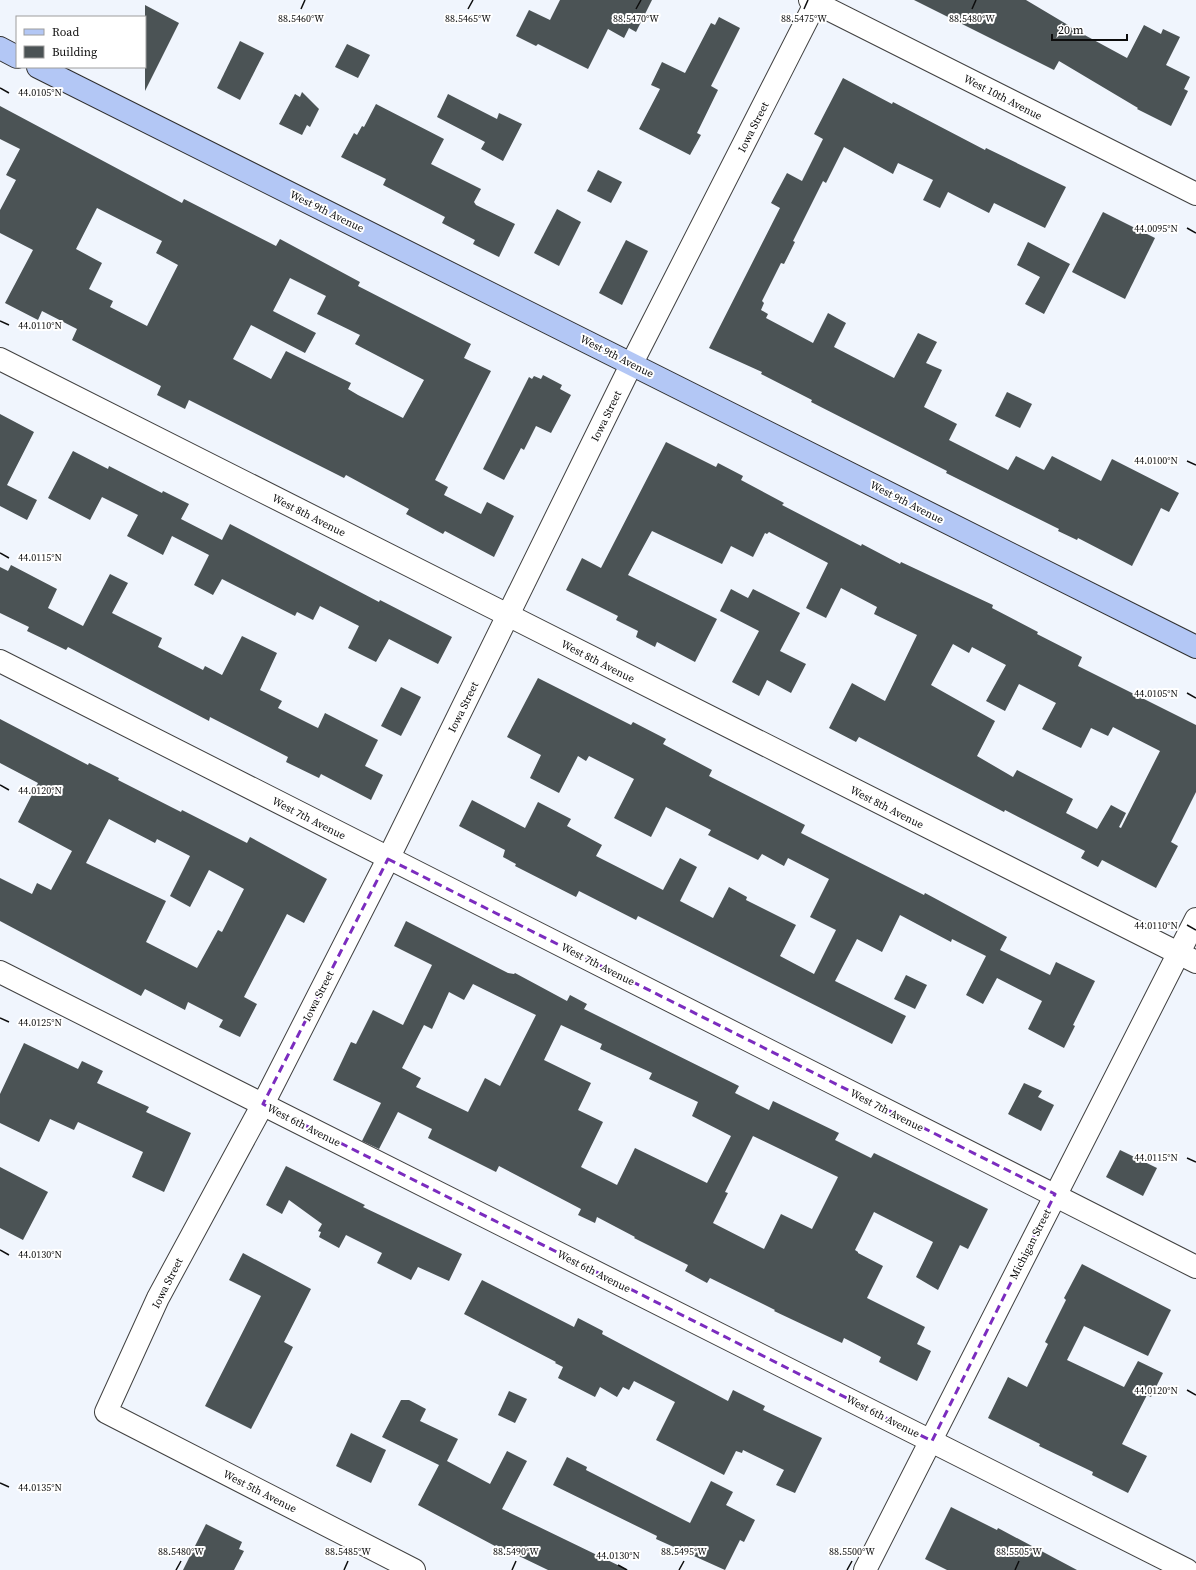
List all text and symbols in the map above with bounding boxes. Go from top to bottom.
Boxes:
text: 88.5460°W [278,12,324,25]
text: 88.5465°W [445,12,491,25]
text: 88.5470°W [613,12,659,25]
text: 88.5475°W [781,12,827,25]
text: 88.5480°W [949,12,995,25]
legend [16,16,146,68]
scale bar [1052,16,1127,42]
text: 20 m [1058,22,1084,38]
text: Road [52,24,79,40]
text: Building [52,44,97,60]
street label: West 10th Avenue [961,71,1045,124]
text: 44.0105°N [18,86,62,99]
street label: Iowa Street [734,99,773,155]
street label: West 9th Avenue [287,187,367,236]
text: 44.0095°N [1134,222,1178,235]
text: 44.0110°N [18,319,62,332]
street label: West 9th Avenue [577,331,656,382]
street label: Iowa Street [588,388,625,444]
text: 44.0100°N [1134,454,1178,467]
street label: West 9th Avenue [867,477,946,528]
street label: West 8th Avenue [269,490,348,541]
text: 44.0115°N [18,551,62,564]
street label: West 8th Avenue [558,636,637,687]
street label: Iowa Street [445,679,482,735]
text: 44.0105°N [1134,687,1178,700]
street label: West 8th Avenue [847,782,926,833]
text: 44.0120°N [18,784,62,797]
street label: West 7th Avenue [269,793,348,844]
text: 44.0110°N [1134,919,1178,932]
street label: West 7th Avenue [558,939,637,990]
street label: Iowa Street [299,968,338,1024]
text: 44.0125°N [18,1016,62,1029]
street label: West 7th Avenue [847,1085,926,1136]
street label: West 6th Avenue [264,1100,343,1151]
text: 44.0115°N [1134,1151,1178,1164]
street label: Michigan Street [1006,1206,1055,1282]
street label: West 6th Avenue [554,1246,633,1297]
text: 44.0130°N [18,1248,62,1261]
street label: Iowa Street [148,1255,187,1311]
text: 44.0120°N [1134,1384,1178,1397]
street label: West 6th Avenue [843,1391,922,1442]
street label: West 5th Avenue [220,1466,299,1517]
text: 44.0135°N [18,1481,62,1494]
text: 88.5480°W [158,1545,204,1558]
text: 88.5485°W [325,1545,371,1558]
text: 88.5490°W [493,1545,539,1558]
text: 88.5495°W [661,1545,707,1558]
text: 88.5500°W [829,1545,875,1558]
text: 88.5505°W [996,1545,1042,1558]
text: 44.0130°N [596,1549,640,1562]

